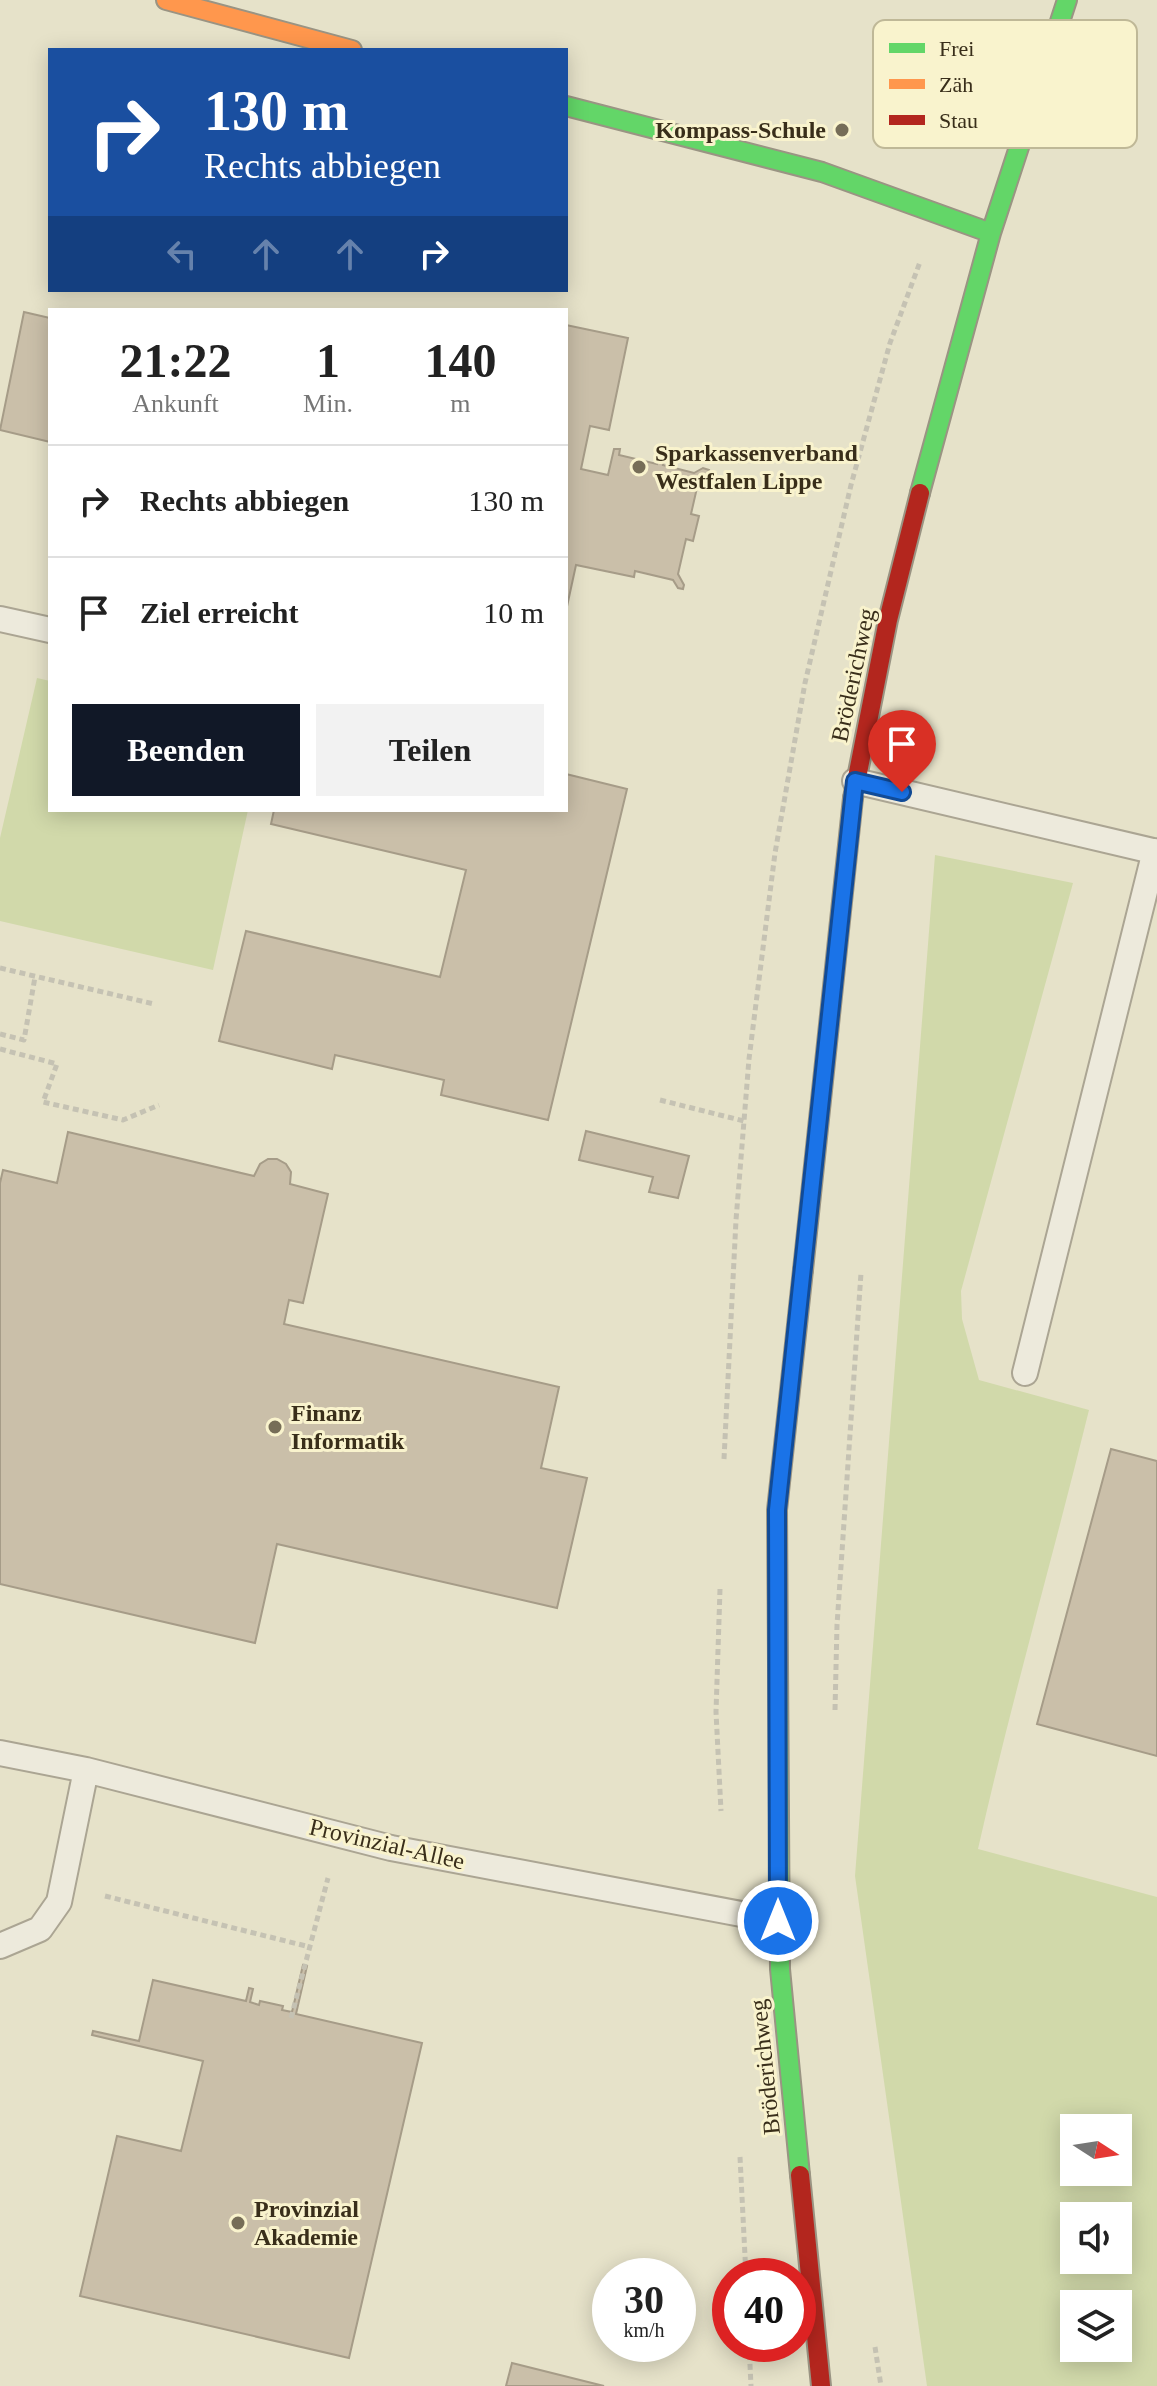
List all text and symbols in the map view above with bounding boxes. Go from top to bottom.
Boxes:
legend [873,20,1137,148]
text: Frei [939,36,974,61]
text: Zäh [939,72,973,97]
icon: right [72,80,176,184]
text: 130 m [204,80,349,142]
text: Stau [939,108,978,133]
place label: Kompass-Schule [655,117,826,143]
marker: Kompass-Schule [833,121,851,139]
text: Rechts abbiegen [204,146,441,186]
icon: left [160,232,204,276]
icon: ahead [244,232,288,276]
icon: ahead [328,232,372,276]
icon: right [412,232,456,276]
text: 21:22 [120,334,232,387]
text: 1 [316,334,340,387]
text: 140 [424,334,496,387]
text: Ankunft [132,389,219,418]
text: Min. [303,389,353,418]
text: m [450,389,471,418]
place label: Sparkassenverband Westfalen Lippe [655,440,858,494]
marker: Sparkassenverband Westfalen Lippe [630,458,648,476]
icon: right [72,479,116,523]
text: Rechts abbiegen [140,484,349,517]
text: 130 m [468,484,544,517]
icon: arrive [72,591,116,635]
text: Ziel erreicht [140,596,299,629]
text: 10 m [483,596,544,629]
street label: Bröderichweg [826,606,880,744]
button: Beenden [72,704,300,796]
button: Teilen [316,704,544,796]
pin [868,710,936,792]
icon: arrive [880,722,924,766]
place label: Finanz Informatik [291,1400,405,1454]
marker: Finanz Informatik [266,1418,284,1436]
street label: Provinzial-Allee [307,1813,467,1875]
position arrow [736,1879,820,1963]
street label: Bröderichweg [745,1998,785,2136]
north arrow [1060,2114,1132,2186]
map controls [1060,2114,1132,2362]
place label: Provinzial Akademie [254,2196,359,2250]
button: sound [1060,2202,1132,2274]
marker: Provinzial Akademie [229,2214,247,2232]
speed limit sign: 40 [712,2258,816,2362]
text: 30 [624,2277,664,2322]
button: layers [1060,2290,1132,2362]
text: km/h [623,2319,665,2341]

